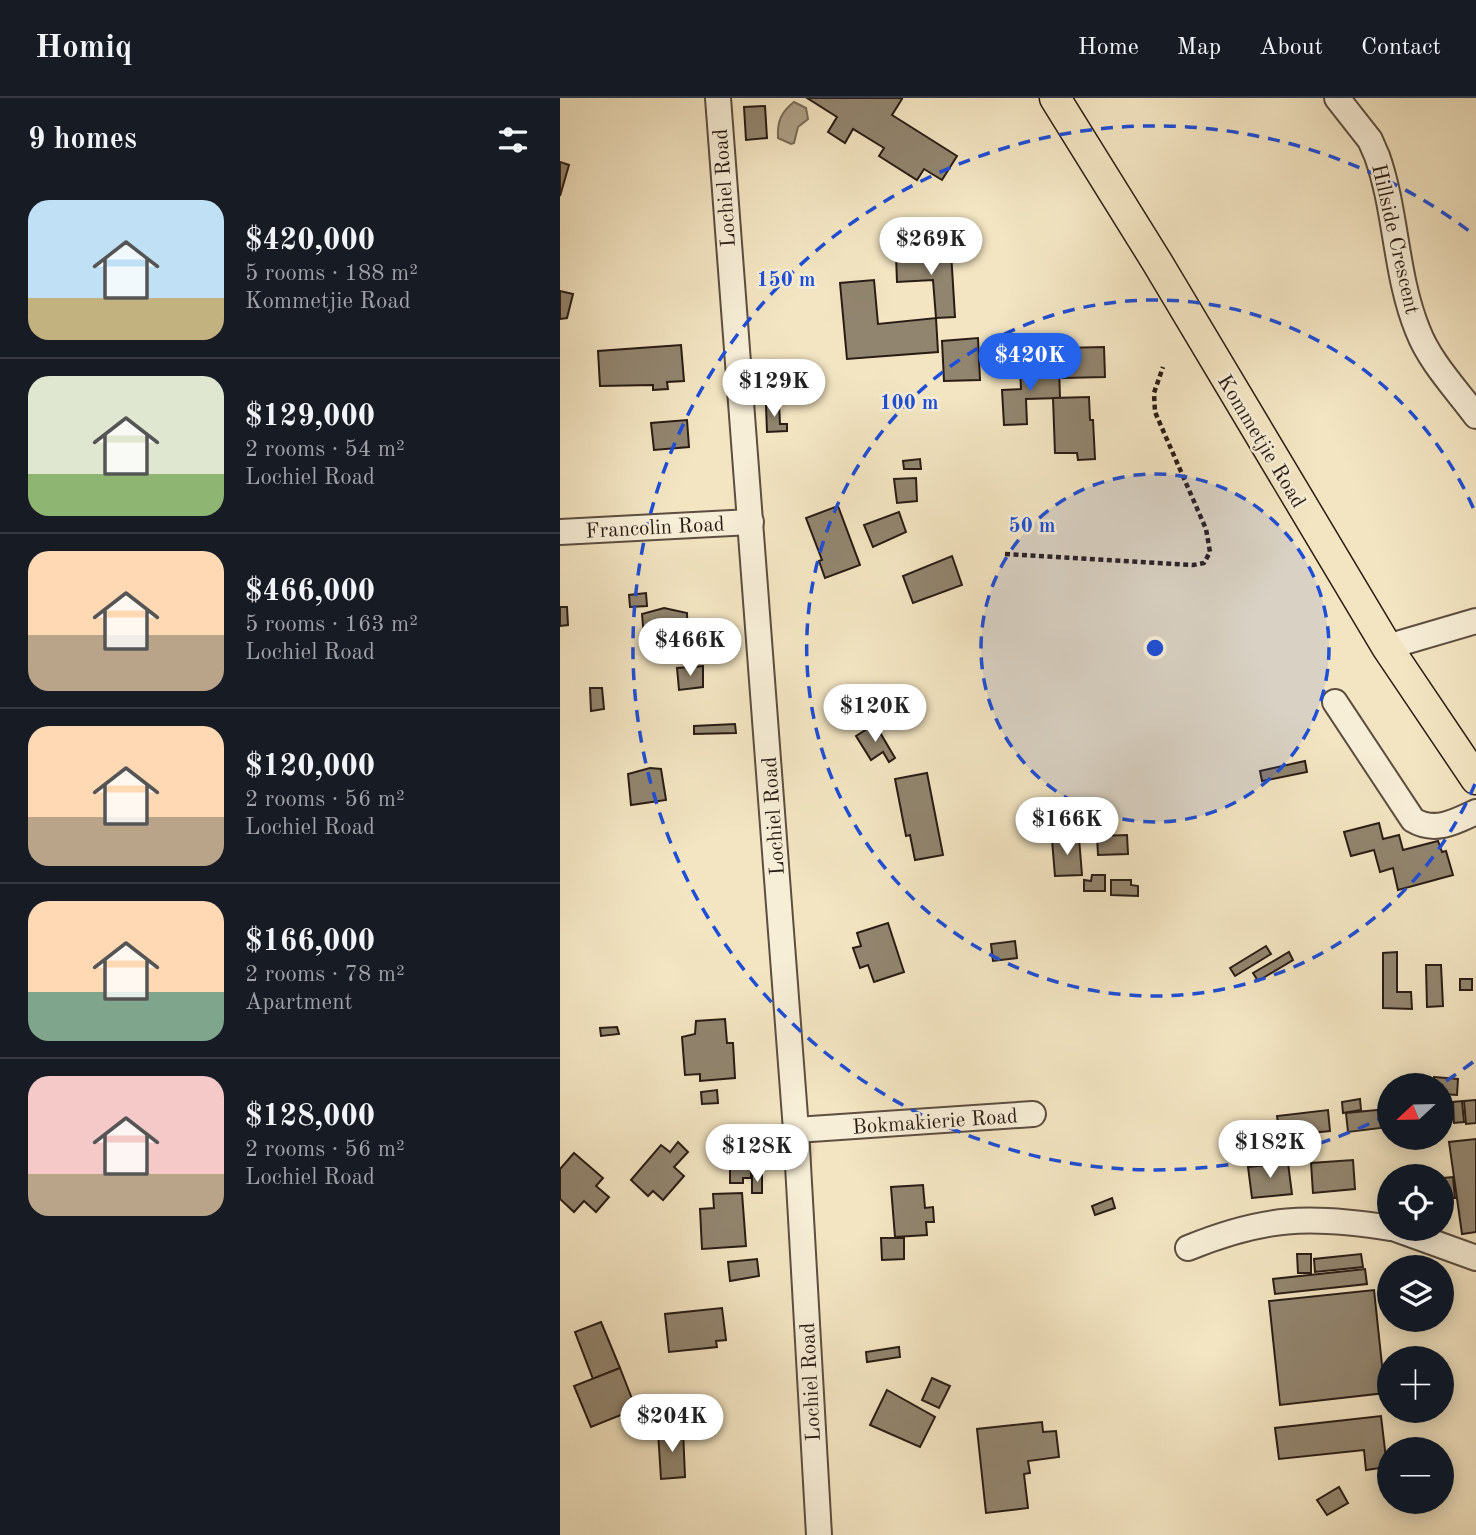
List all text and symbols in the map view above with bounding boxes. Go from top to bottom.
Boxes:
text: Homiq [35,32,132,65]
text: Home [1078,36,1139,60]
text: Map [1177,36,1221,60]
text: About [1259,36,1323,60]
text: Contact [1361,36,1441,60]
icon: filters [494,121,532,159]
text: 9 homes [28,125,137,155]
street label: Lochiel Road [711,128,740,248]
street label: Hillside Crescent [1367,162,1422,317]
pin: $269K [882,218,980,277]
text: $420,000 [245,226,375,256]
icon: home [84,228,168,312]
text: $269K [895,228,967,251]
text: 5 rooms · 188 m² [245,262,418,285]
text: 150 m [756,270,816,291]
text: Kommetjie Road [245,290,411,313]
pin: $420K [981,334,1079,393]
text: $420K [994,344,1066,367]
pin: $129K [725,360,823,419]
text: $129K [738,370,810,393]
street label: Kommetjie Road [1213,371,1309,512]
text: 100 m [879,393,939,414]
text: $129,000 [245,402,375,432]
icon: home [84,404,168,488]
text: 2 rooms · 54 m² [245,438,405,461]
text: Lochiel Road [245,466,375,489]
street label: Francolin Road [585,514,725,543]
text: 50 m [1008,516,1056,537]
text: $466,000 [245,577,375,607]
icon: home [84,579,168,663]
text: 5 rooms · 163 m² [245,613,418,636]
pin: $466K [641,618,739,678]
text: $466K [654,629,726,652]
centre of rings [1143,636,1167,660]
text: Lochiel Road [245,641,375,664]
pin: $120K [826,684,924,744]
text: $120K [839,695,911,718]
text: $120,000 [245,752,375,782]
icon: home [84,754,168,838]
street label: Lochiel Road [760,756,789,876]
text: 2 rooms · 56 m² [245,788,405,811]
pin: $166K [1018,798,1116,857]
text: $166K [1031,808,1103,831]
text: Lochiel Road [245,816,375,839]
text: $166,000 [245,927,375,957]
icon: home [84,929,168,1013]
text: 2 rooms · 78 m² [245,963,405,986]
text: Apartment [245,991,353,1014]
north arrow [1377,1073,1454,1150]
map controls [1377,1073,1454,1514]
text: $128,000 [245,1102,375,1132]
icon: home [84,1104,168,1188]
street label: Bokmakierie Road [852,1106,1019,1139]
pin: $182K [1221,1121,1319,1180]
pin: $128K [708,1124,806,1184]
text: $182K [1234,1131,1306,1154]
text: $128K [721,1135,793,1158]
text: 2 rooms · 56 m² [245,1138,405,1161]
button: locate [1377,1164,1454,1241]
text: Lochiel Road [245,1166,375,1189]
button: layers [1377,1255,1454,1332]
street label: Lochiel Road [798,1322,825,1442]
button: + [1377,1346,1454,1423]
pin: $204K [623,1394,721,1454]
text: $204K [636,1405,708,1428]
button: − [1377,1437,1454,1514]

